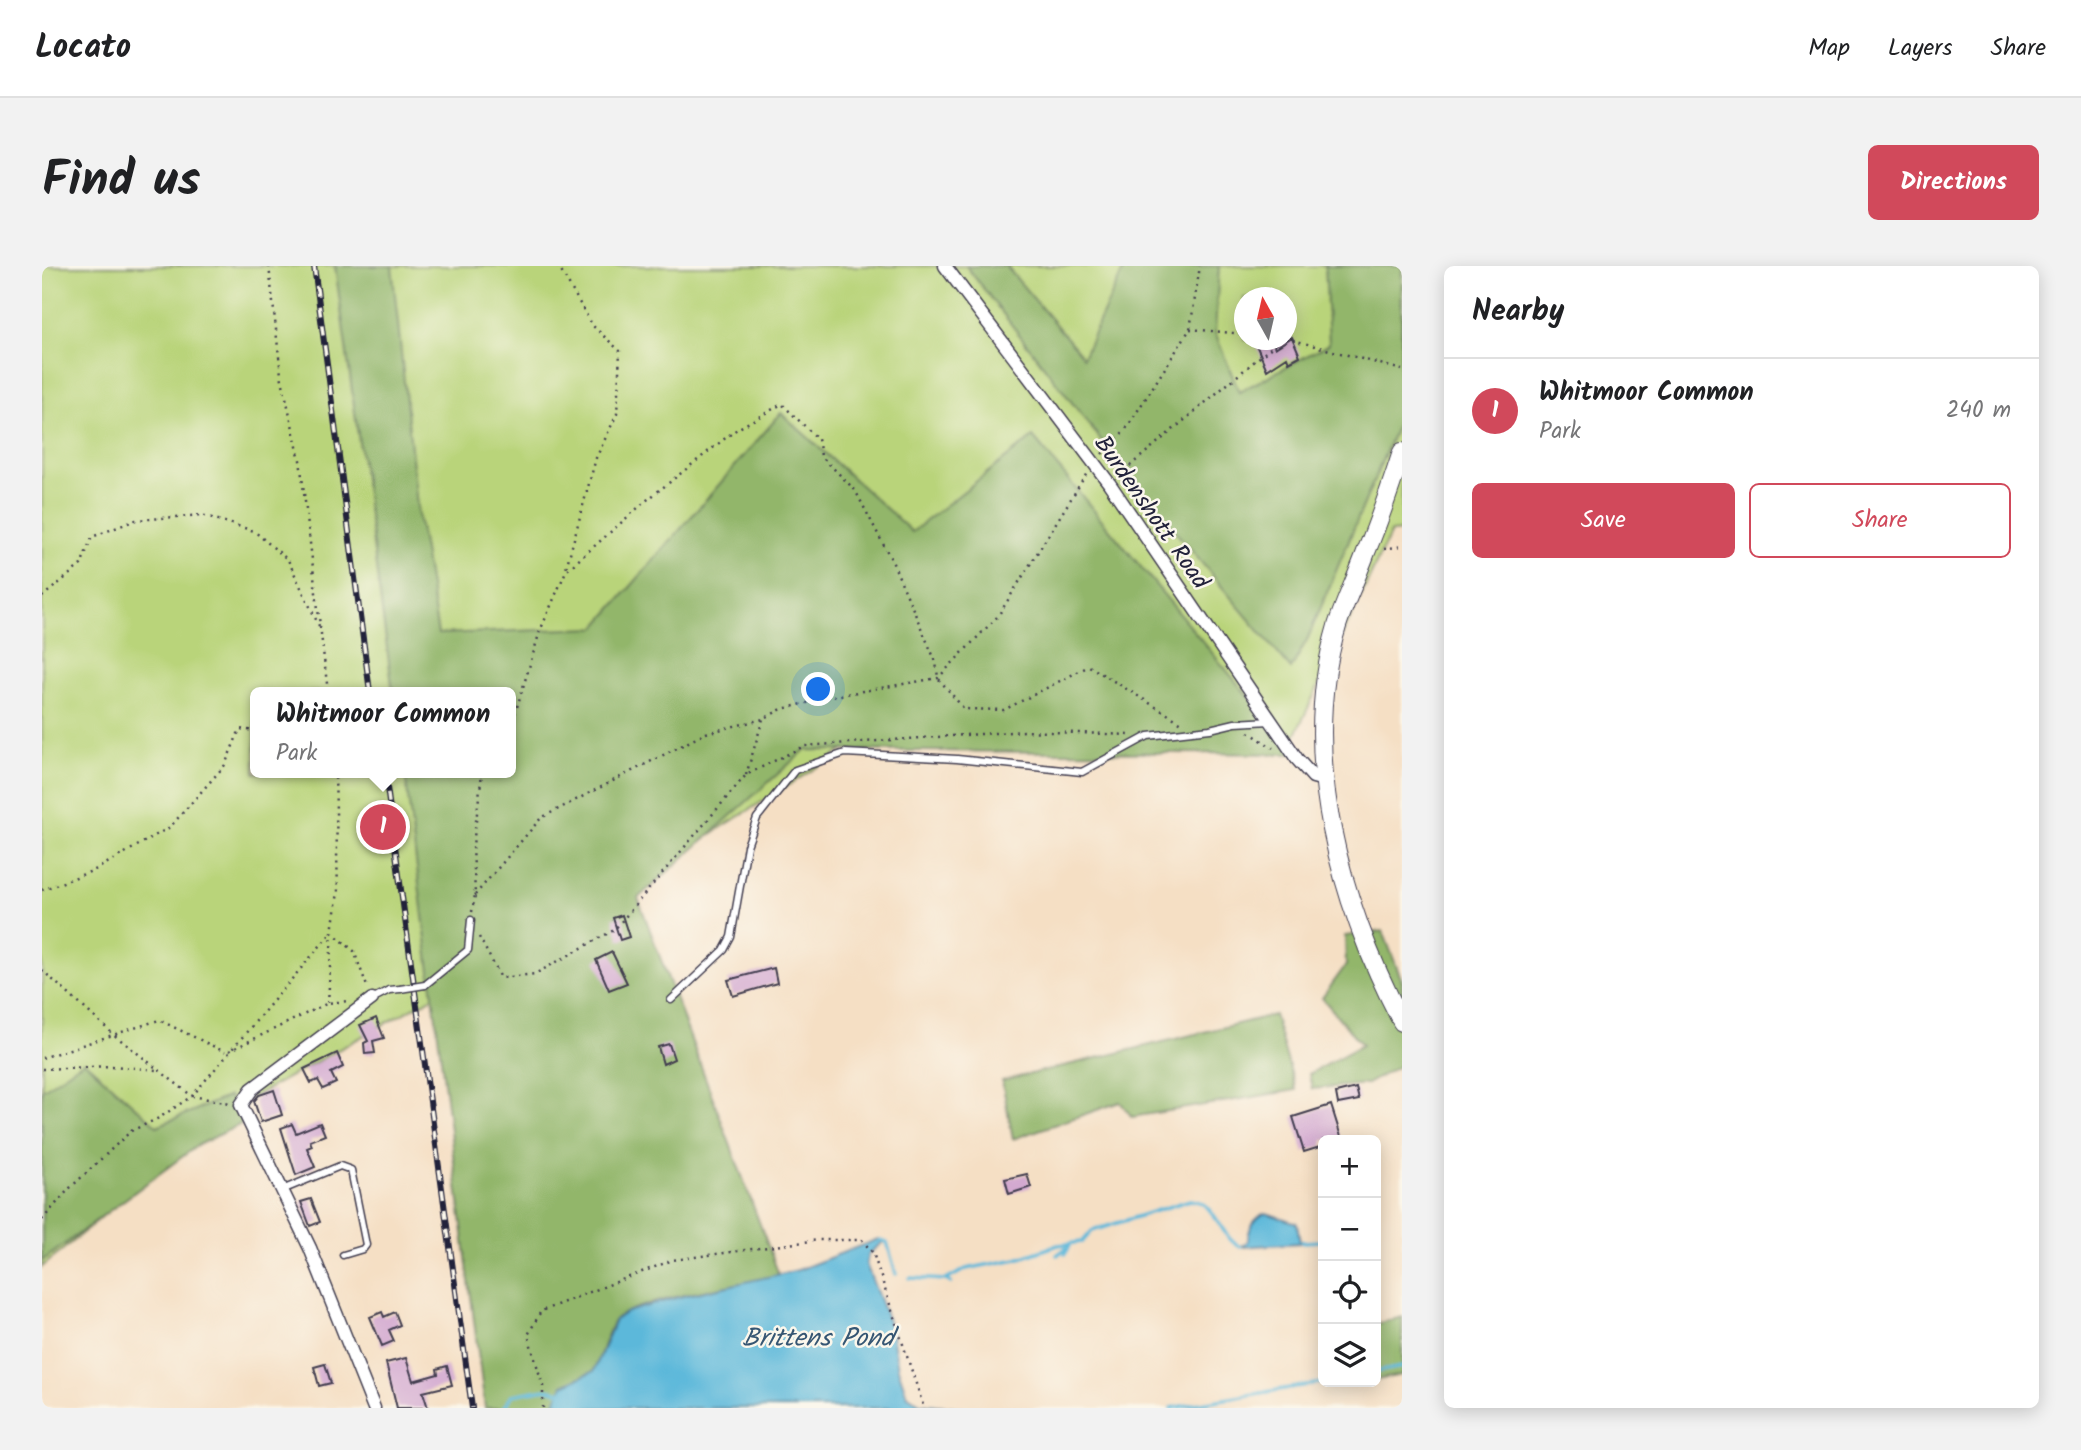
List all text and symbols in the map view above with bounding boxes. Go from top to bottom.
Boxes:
text: Locato [35,22,131,75]
text: Map [1808,29,1850,68]
text: Layers [1888,29,1952,68]
text: Share [1990,29,2046,68]
text: Find us [42,143,200,221]
button: Directions [1868,145,2039,220]
north arrow [1234,287,1297,350]
text: Nearby [1472,288,1564,336]
text: Whitmoor Common [1539,372,1754,414]
text: 1 [1492,393,1498,429]
text: 240 m [1946,393,2011,429]
text: Park [1539,414,1581,450]
street label: Burdenshott Road [1083,428,1219,599]
button: Save [1472,483,1735,558]
button: Share [1749,483,2011,558]
your location [801,672,835,706]
popup [250,687,516,778]
text: Whitmoor Common [276,694,490,736]
text: Park [276,736,317,772]
pin: 1 [360,801,406,853]
map controls [1318,1135,1381,1387]
button: + [1318,1135,1381,1198]
button: − [1318,1198,1381,1261]
button: locate [1318,1261,1381,1324]
water label: Brittens Pond [742,1318,900,1360]
button: layers [1318,1324,1381,1387]

